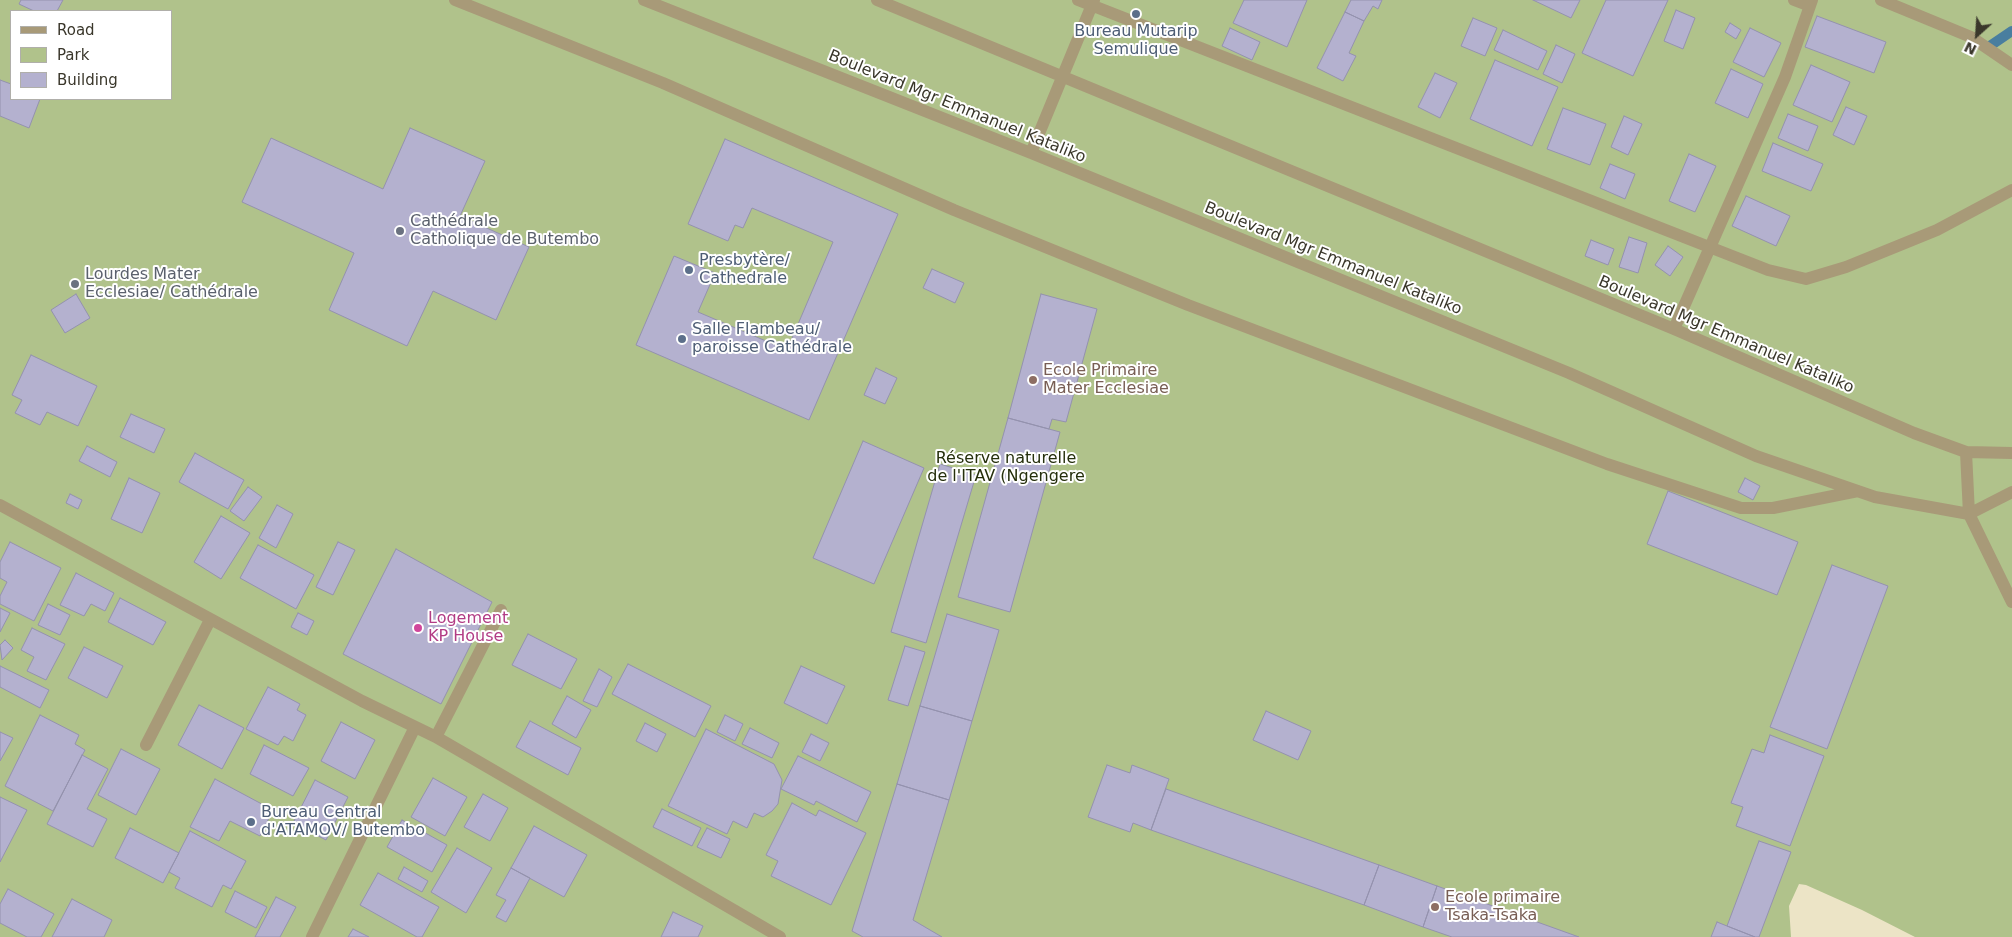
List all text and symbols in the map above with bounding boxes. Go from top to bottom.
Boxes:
marker: Bureau Mutarip Semulique [1130,8,1142,20]
legend [10,10,172,100]
north arrow [1952,10,2002,60]
text: Road [57,21,95,39]
place label: Bureau Mutarip Semulique [1074,22,1198,60]
text: N [1962,39,1979,58]
text: Park [57,46,89,64]
street label: Boulevard Mgr Emmanuel Kataliko [826,46,1088,168]
text: Building [57,71,118,89]
street label: Boulevard Mgr Emmanuel Kataliko [1202,198,1464,320]
place label: Cathédrale Catholique de Butembo [410,212,599,250]
marker: Cathédrale Catholique de Butembo [394,225,406,237]
place label: Presbytère/ Cathedrale [699,251,790,289]
marker: Presbytère/ Cathedrale [683,264,695,276]
place label: Lourdes Mater Ecclesiae/ Cathédrale [85,265,258,303]
street label: Boulevard Mgr Emmanuel Kataliko [1595,272,1857,398]
marker: Lourdes Mater Ecclesiae/ Cathédrale [69,278,81,290]
place label: Salle Flambeau/ paroisse Cathédrale [692,320,852,358]
marker: Salle Flambeau/ paroisse Cathédrale [676,333,688,345]
place label: Ecole Primaire Mater Ecclesiae [1043,361,1169,399]
marker: Ecole Primaire Mater Ecclesiae [1027,374,1039,386]
park label: Réserve naturelle de l'ITAV (Ngengere [927,449,1085,487]
place label: Logement KP House [428,609,508,647]
marker: Logement KP House [412,622,424,634]
place label: Bureau Central d'ATAMOV/ Butembo [261,803,425,841]
marker: Bureau Central d'ATAMOV/ Butembo [245,816,257,828]
place label: Ecole primaire Tsaka-Tsaka [1445,888,1560,926]
marker: Ecole primaire Tsaka-Tsaka [1429,901,1441,913]

